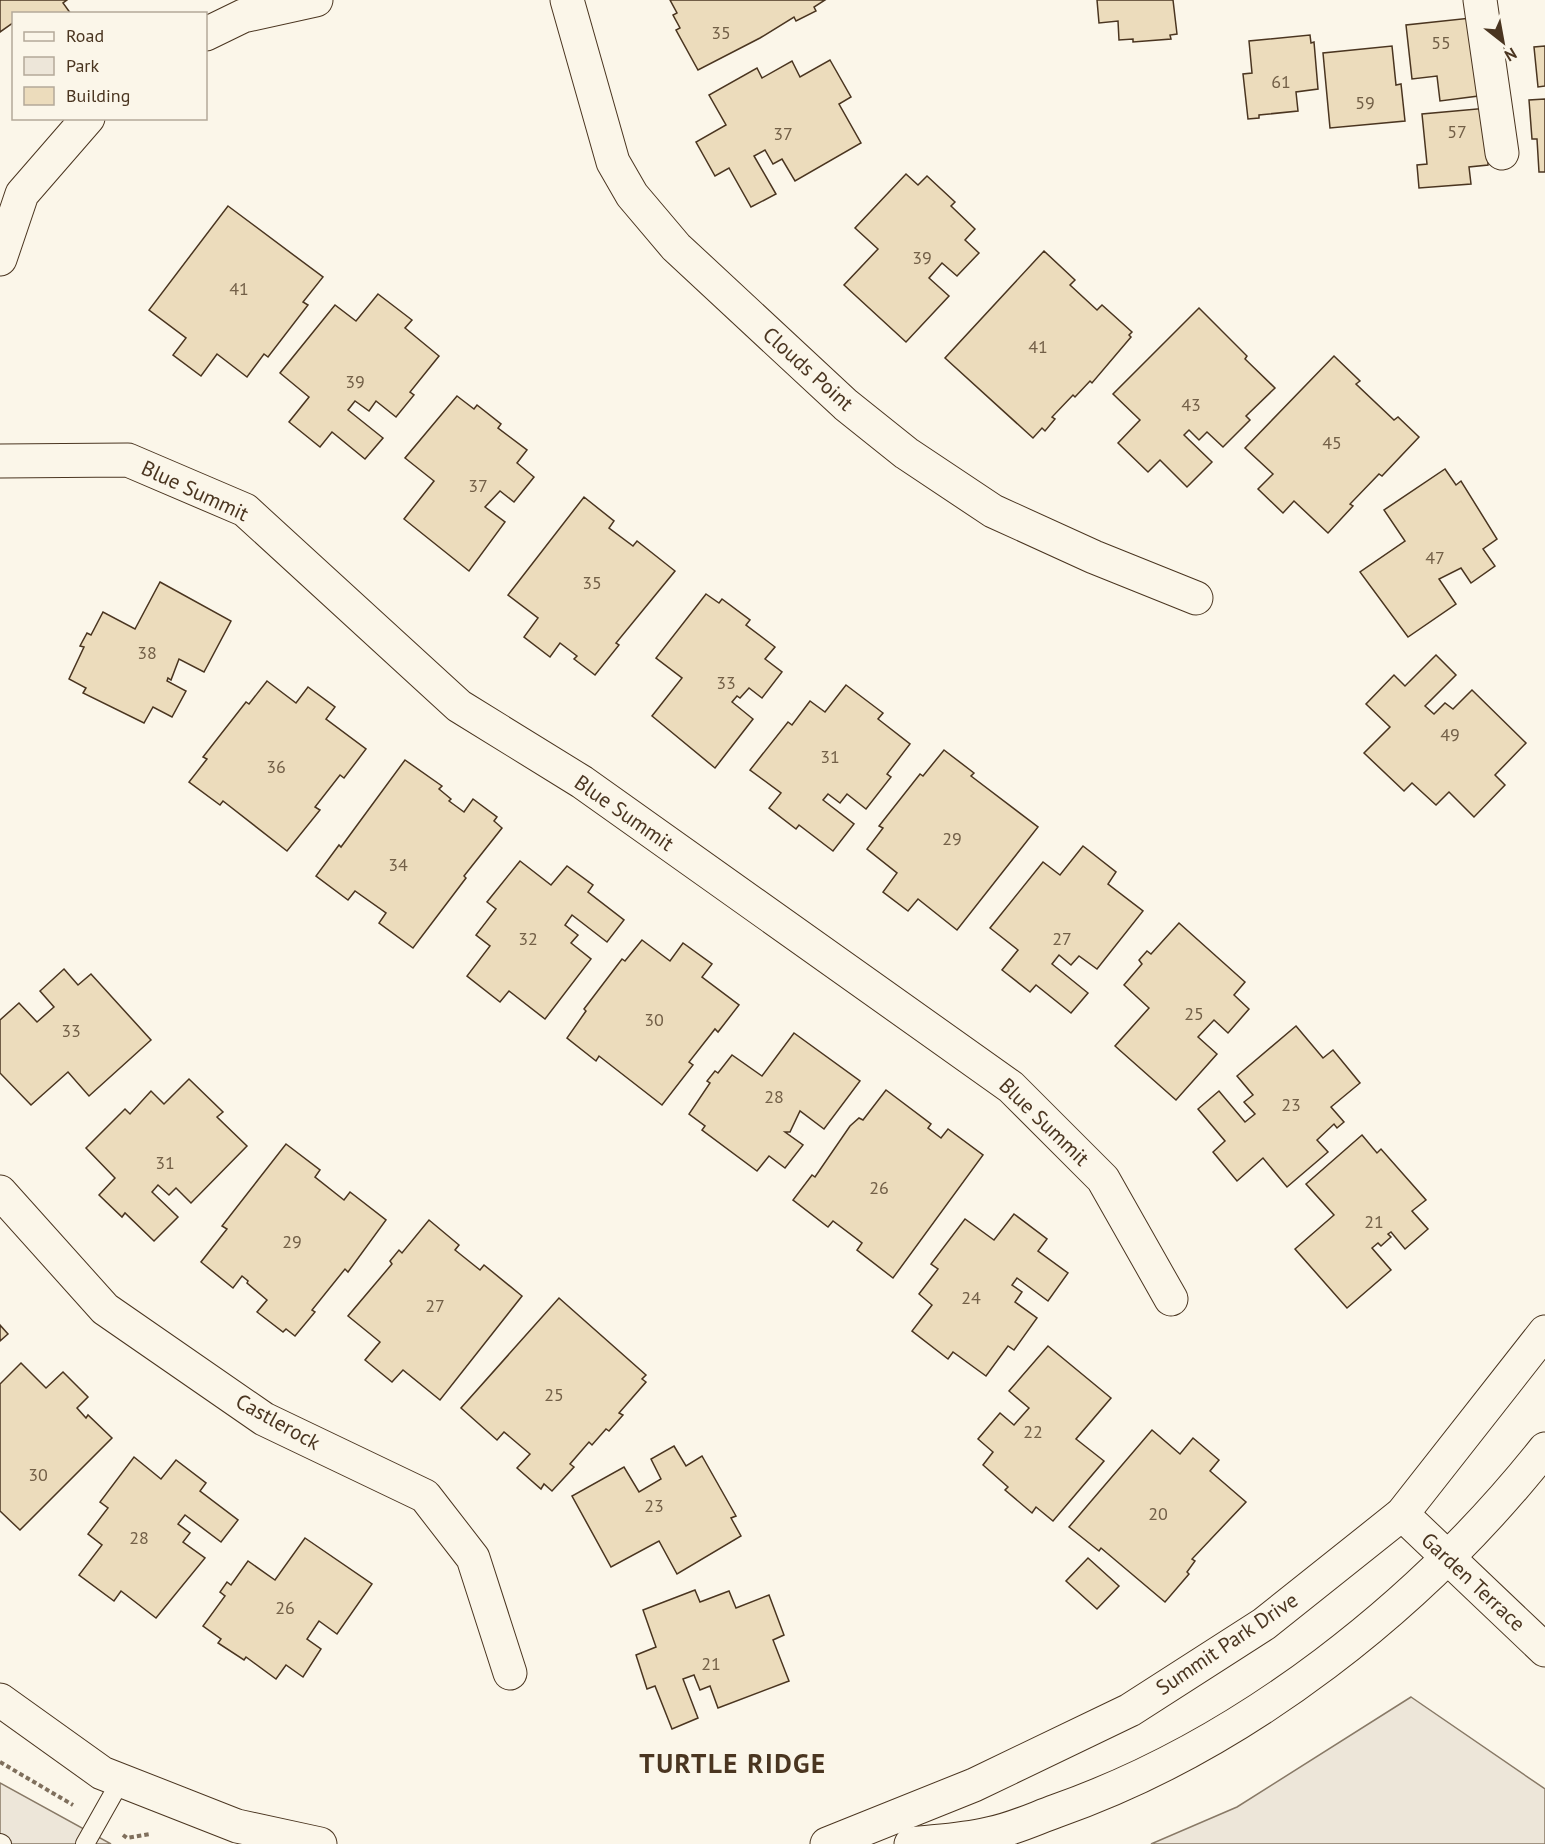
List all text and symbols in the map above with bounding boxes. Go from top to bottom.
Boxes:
legend [12,12,207,120]
north arrow [1473,12,1533,72]
house number: 35 [711,21,731,44]
text: Road [66,24,104,47]
house number: 55 [1431,31,1451,54]
text: N [1501,44,1520,66]
text: Park [66,54,99,77]
house number: 61 [1271,70,1291,93]
text: Building [66,84,130,107]
house number: 59 [1355,91,1375,114]
house number: 57 [1447,120,1467,143]
house number: 37 [773,122,793,145]
house number: 39 [912,246,932,269]
house number: 41 [229,277,249,300]
street label: Clouds Point [757,321,859,416]
house number: 41 [1028,335,1048,358]
house number: 39 [345,370,365,393]
house number: 43 [1181,393,1201,416]
house number: 45 [1322,431,1342,454]
street label: Blue Summit [137,454,253,527]
house number: 37 [468,474,488,497]
house number: 47 [1425,546,1445,569]
house number: 35 [582,571,602,594]
house number: 38 [137,641,157,664]
house number: 33 [716,671,736,694]
house number: 49 [1440,723,1460,746]
house number: 31 [820,745,840,768]
house number: 36 [266,755,286,778]
street label: Blue Summit [569,768,679,857]
house number: 29 [942,827,962,850]
house number: 34 [388,853,408,876]
house number: 32 [518,927,538,950]
house number: 27 [1052,927,1072,950]
house number: 25 [1184,1002,1204,1025]
house number: 30 [644,1008,664,1031]
house number: 33 [61,1019,81,1042]
street label: Blue Summit [993,1072,1095,1171]
house number: 28 [764,1085,784,1108]
house number: 23 [1281,1093,1301,1116]
house number: 31 [155,1151,175,1174]
house number: 26 [869,1176,889,1199]
house number: 21 [1364,1210,1384,1233]
house number: 29 [282,1230,302,1253]
house number: 24 [961,1286,981,1309]
house number: 27 [425,1294,445,1317]
house number: 25 [544,1383,564,1406]
street label: Castlerock [231,1387,325,1456]
house number: 22 [1023,1420,1043,1443]
house number: 30 [28,1463,48,1486]
house number: 23 [644,1494,664,1517]
house number: 20 [1148,1502,1168,1525]
house number: 28 [129,1526,149,1549]
street label: Garden Terrace [1416,1526,1531,1637]
street label: Summit Park Drive [1151,1586,1303,1701]
house number: 26 [275,1596,295,1619]
house number: 21 [701,1652,721,1675]
district label: TURTLE RIDGE [639,1746,827,1780]

